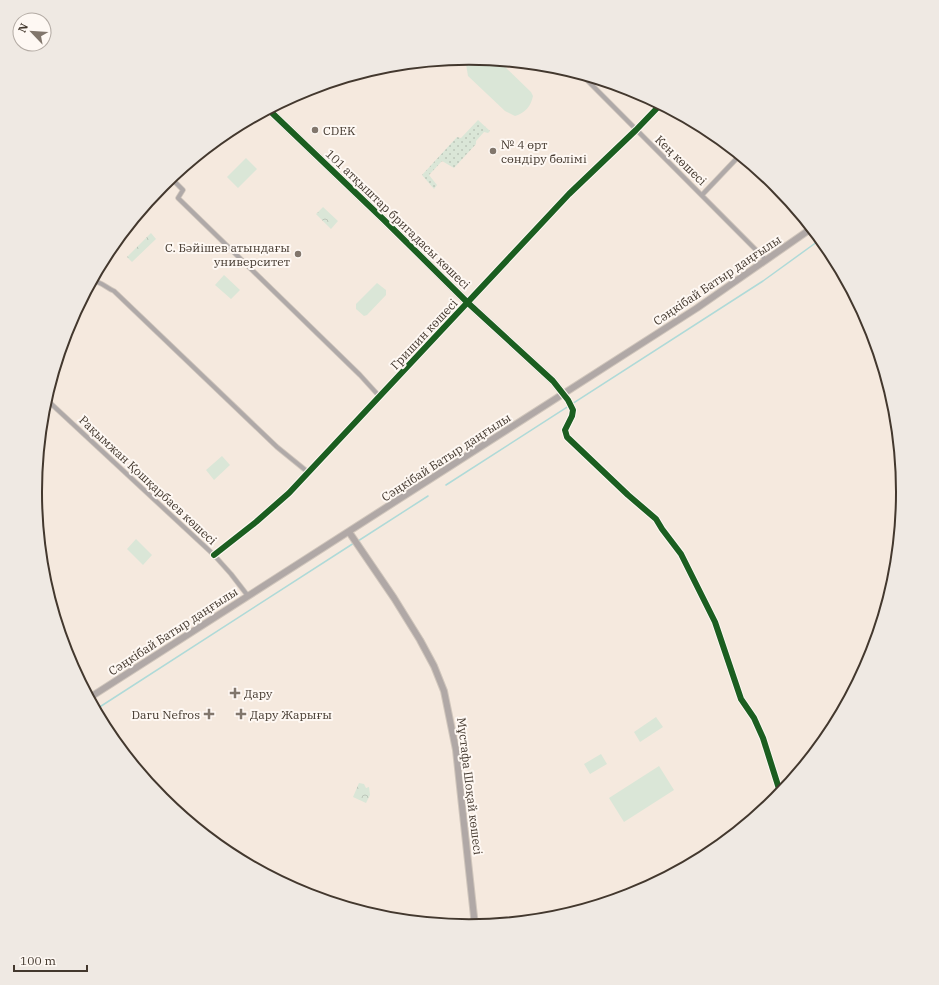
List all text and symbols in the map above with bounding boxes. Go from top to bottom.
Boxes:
north arrow [12,12,52,52]
text: N [15,21,31,35]
place label: CDEK [323,123,356,138]
marker: CDEK [310,125,320,135]
street label: Кең көшесі [652,132,710,188]
place label: № 4 өрт сөндіру бөлімі [501,137,587,166]
street label: 101 атқыштар бригадасы көшесі [323,146,473,292]
marker: № 4 өрт сөндіру бөлімі [488,146,498,156]
street label: Сәңкібай Батыр даңғылы [650,231,784,328]
place label: С. Бәйішев атындағы университет [165,240,290,269]
marker: С. Бәйішев атындағы университет [293,249,303,259]
street label: Гришин көшесі [387,295,461,373]
street label: Сәңкібай Батыр даңғылы [379,409,514,504]
street label: Рақымжан Қошқарбаев көшесі [76,412,220,548]
street label: Сәңкібай Батыр даңғылы [106,583,241,678]
place label: Дару [244,686,273,701]
marker: Дару [229,687,241,699]
place label: Daru Nefros [131,707,200,722]
place label: Дару Жарығы [250,707,332,722]
marker: Daru Nefros [203,708,215,720]
marker: Дару Жарығы [235,708,247,720]
street label: Мұстафа Шоқай көшесі [454,716,486,856]
scale bar [14,947,87,973]
text: 100 m [20,953,56,968]

